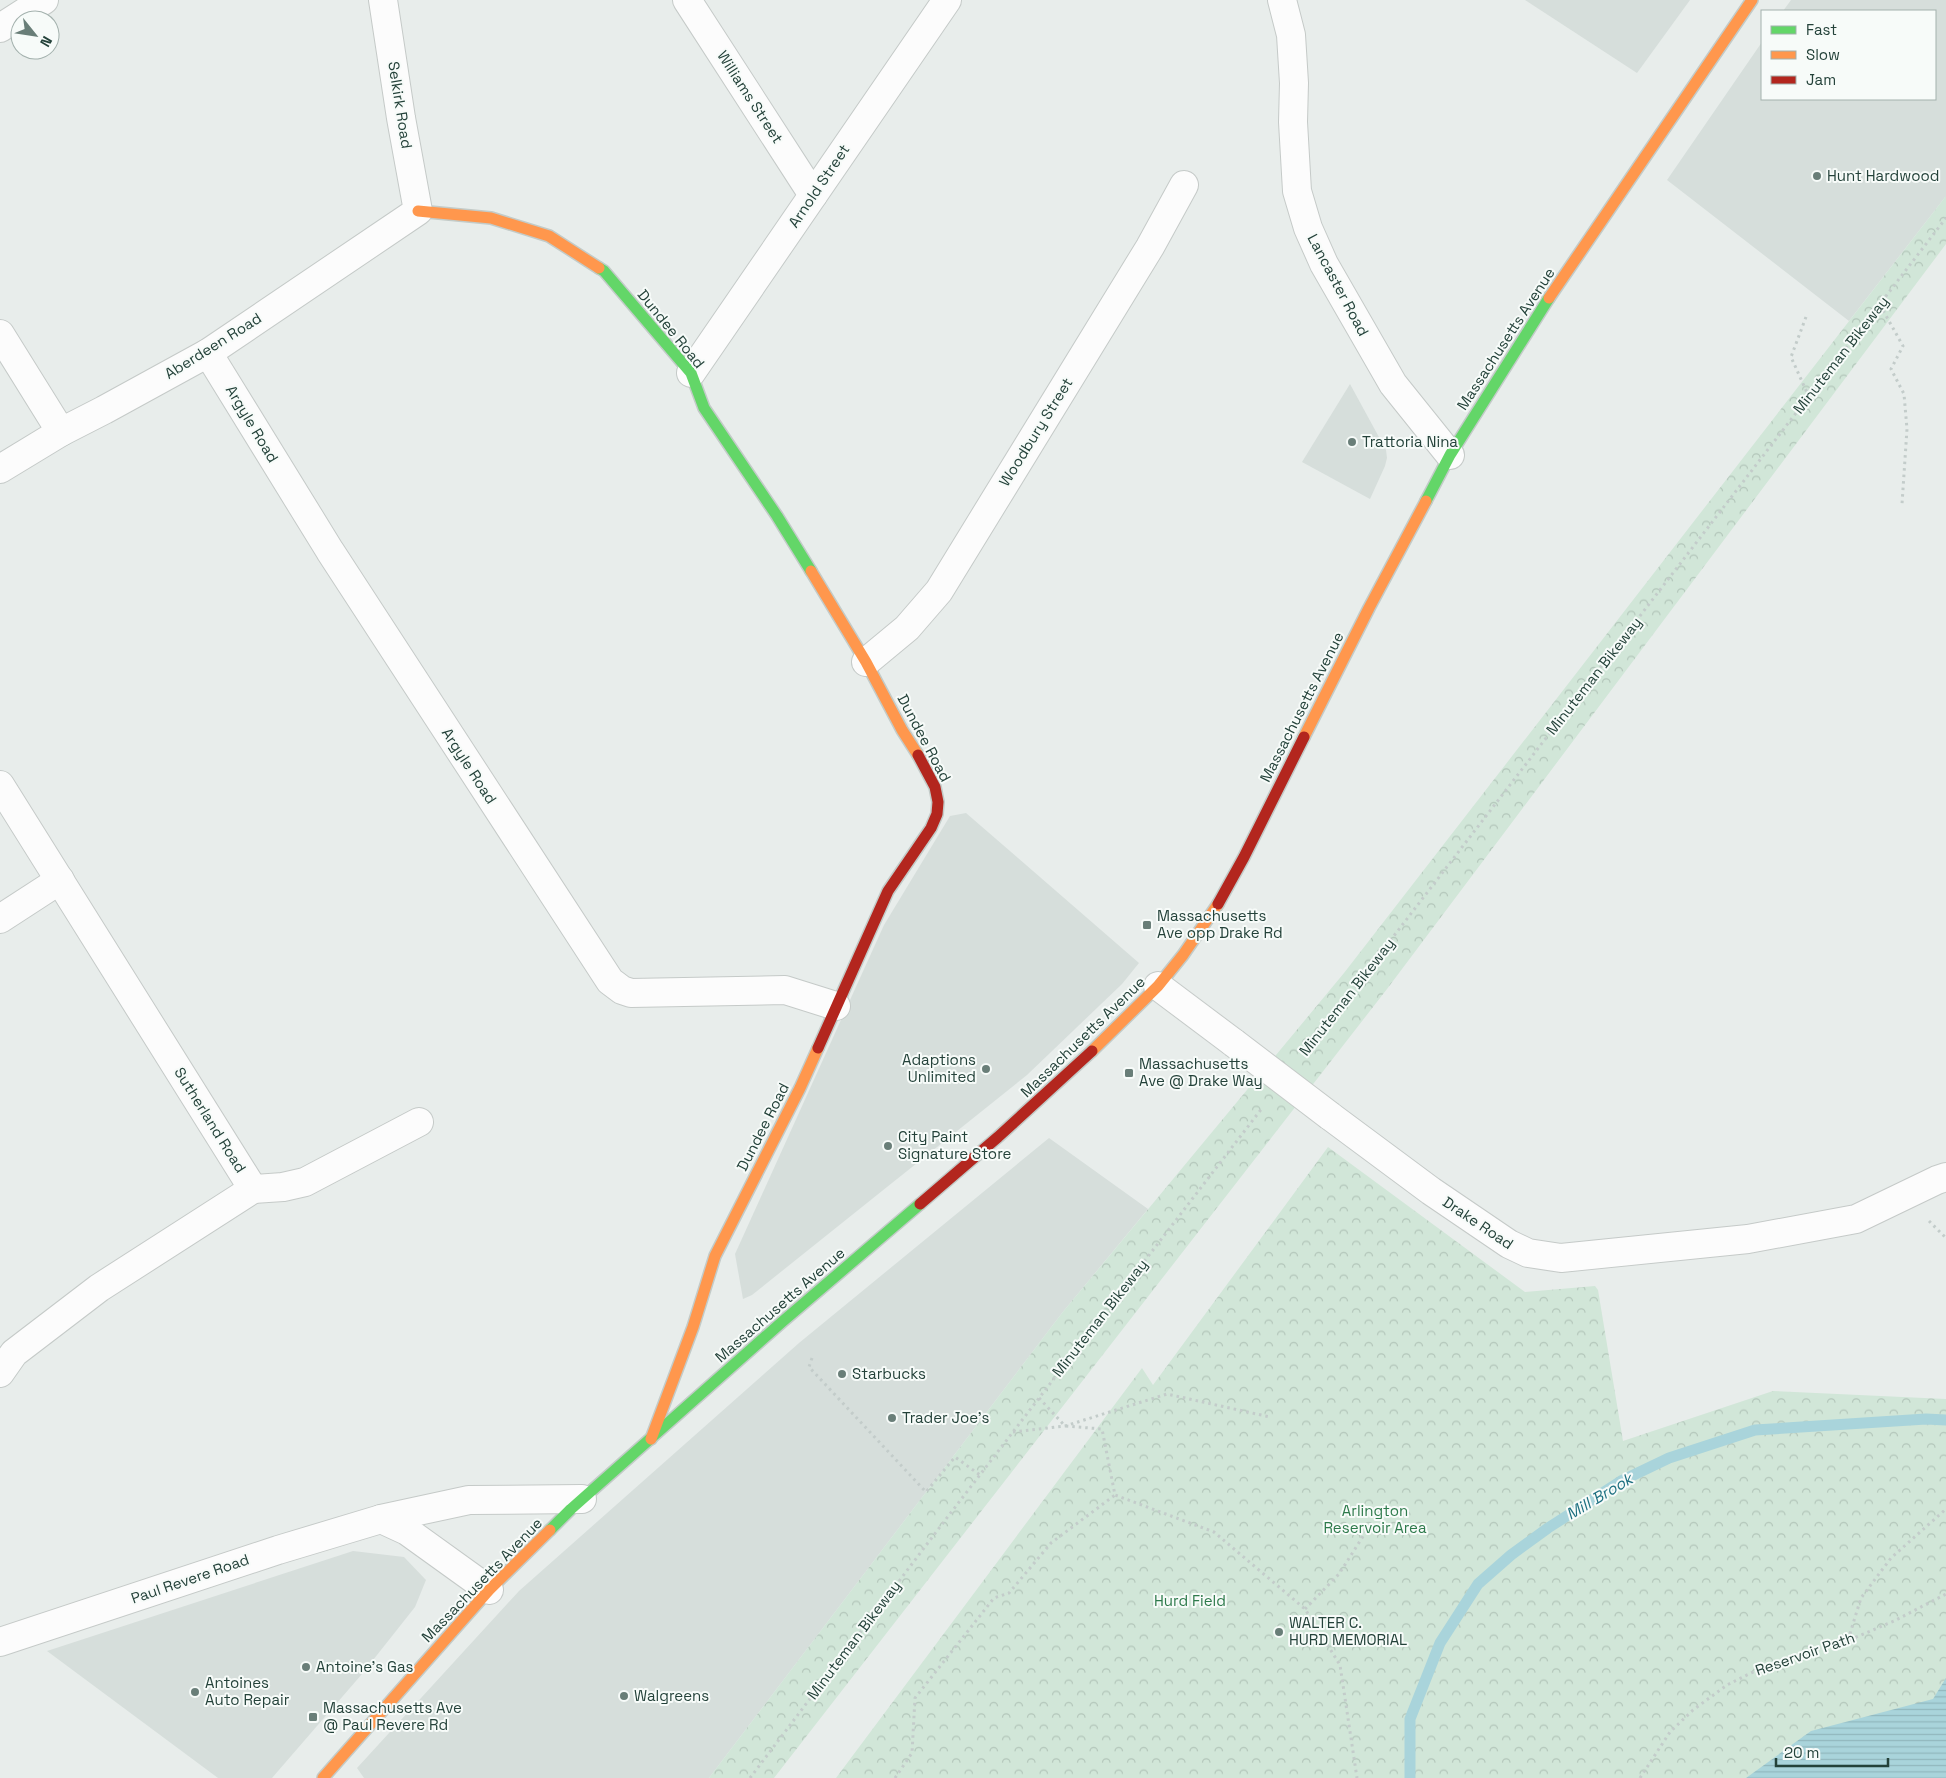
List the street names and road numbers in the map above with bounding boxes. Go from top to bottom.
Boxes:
street label: Williams Street [713,47,788,147]
street label: Selkirk Road [384,60,417,150]
street label: Arnold Street [784,140,854,231]
street label: Lancaster Road [1303,230,1373,339]
street label: Massachusetts Avenue [1452,264,1559,414]
street label: Dundee Road [634,285,709,372]
street label: Minuteman Bikeway [1789,292,1893,417]
street label: Aberdeen Road [161,308,265,383]
street label: Woodbury Street [995,374,1077,490]
street label: Argyle Road [222,382,283,466]
street label: Minuteman Bikeway [1542,613,1646,738]
street label: Massachusetts Avenue [1255,628,1348,785]
street label: Dundee Road [893,691,955,785]
street label: Argyle Road [438,724,501,807]
street label: Minuteman Bikeway [1295,934,1399,1059]
street label: Massachusetts Avenue [1016,972,1149,1101]
street label: Sutherland Road [170,1063,250,1176]
street label: Dundee Road [732,1080,793,1174]
street label: Drake Road [1439,1192,1517,1253]
street label: Massachusetts Avenue [711,1243,849,1366]
street label: Minuteman Bikeway [1048,1255,1152,1380]
street label: Massachusetts Avenue [417,1513,546,1646]
street label: Paul Revere Road [128,1549,251,1608]
street label: Minuteman Bikeway [803,1576,905,1703]
street label: Reservoir Path [1753,1628,1857,1679]

